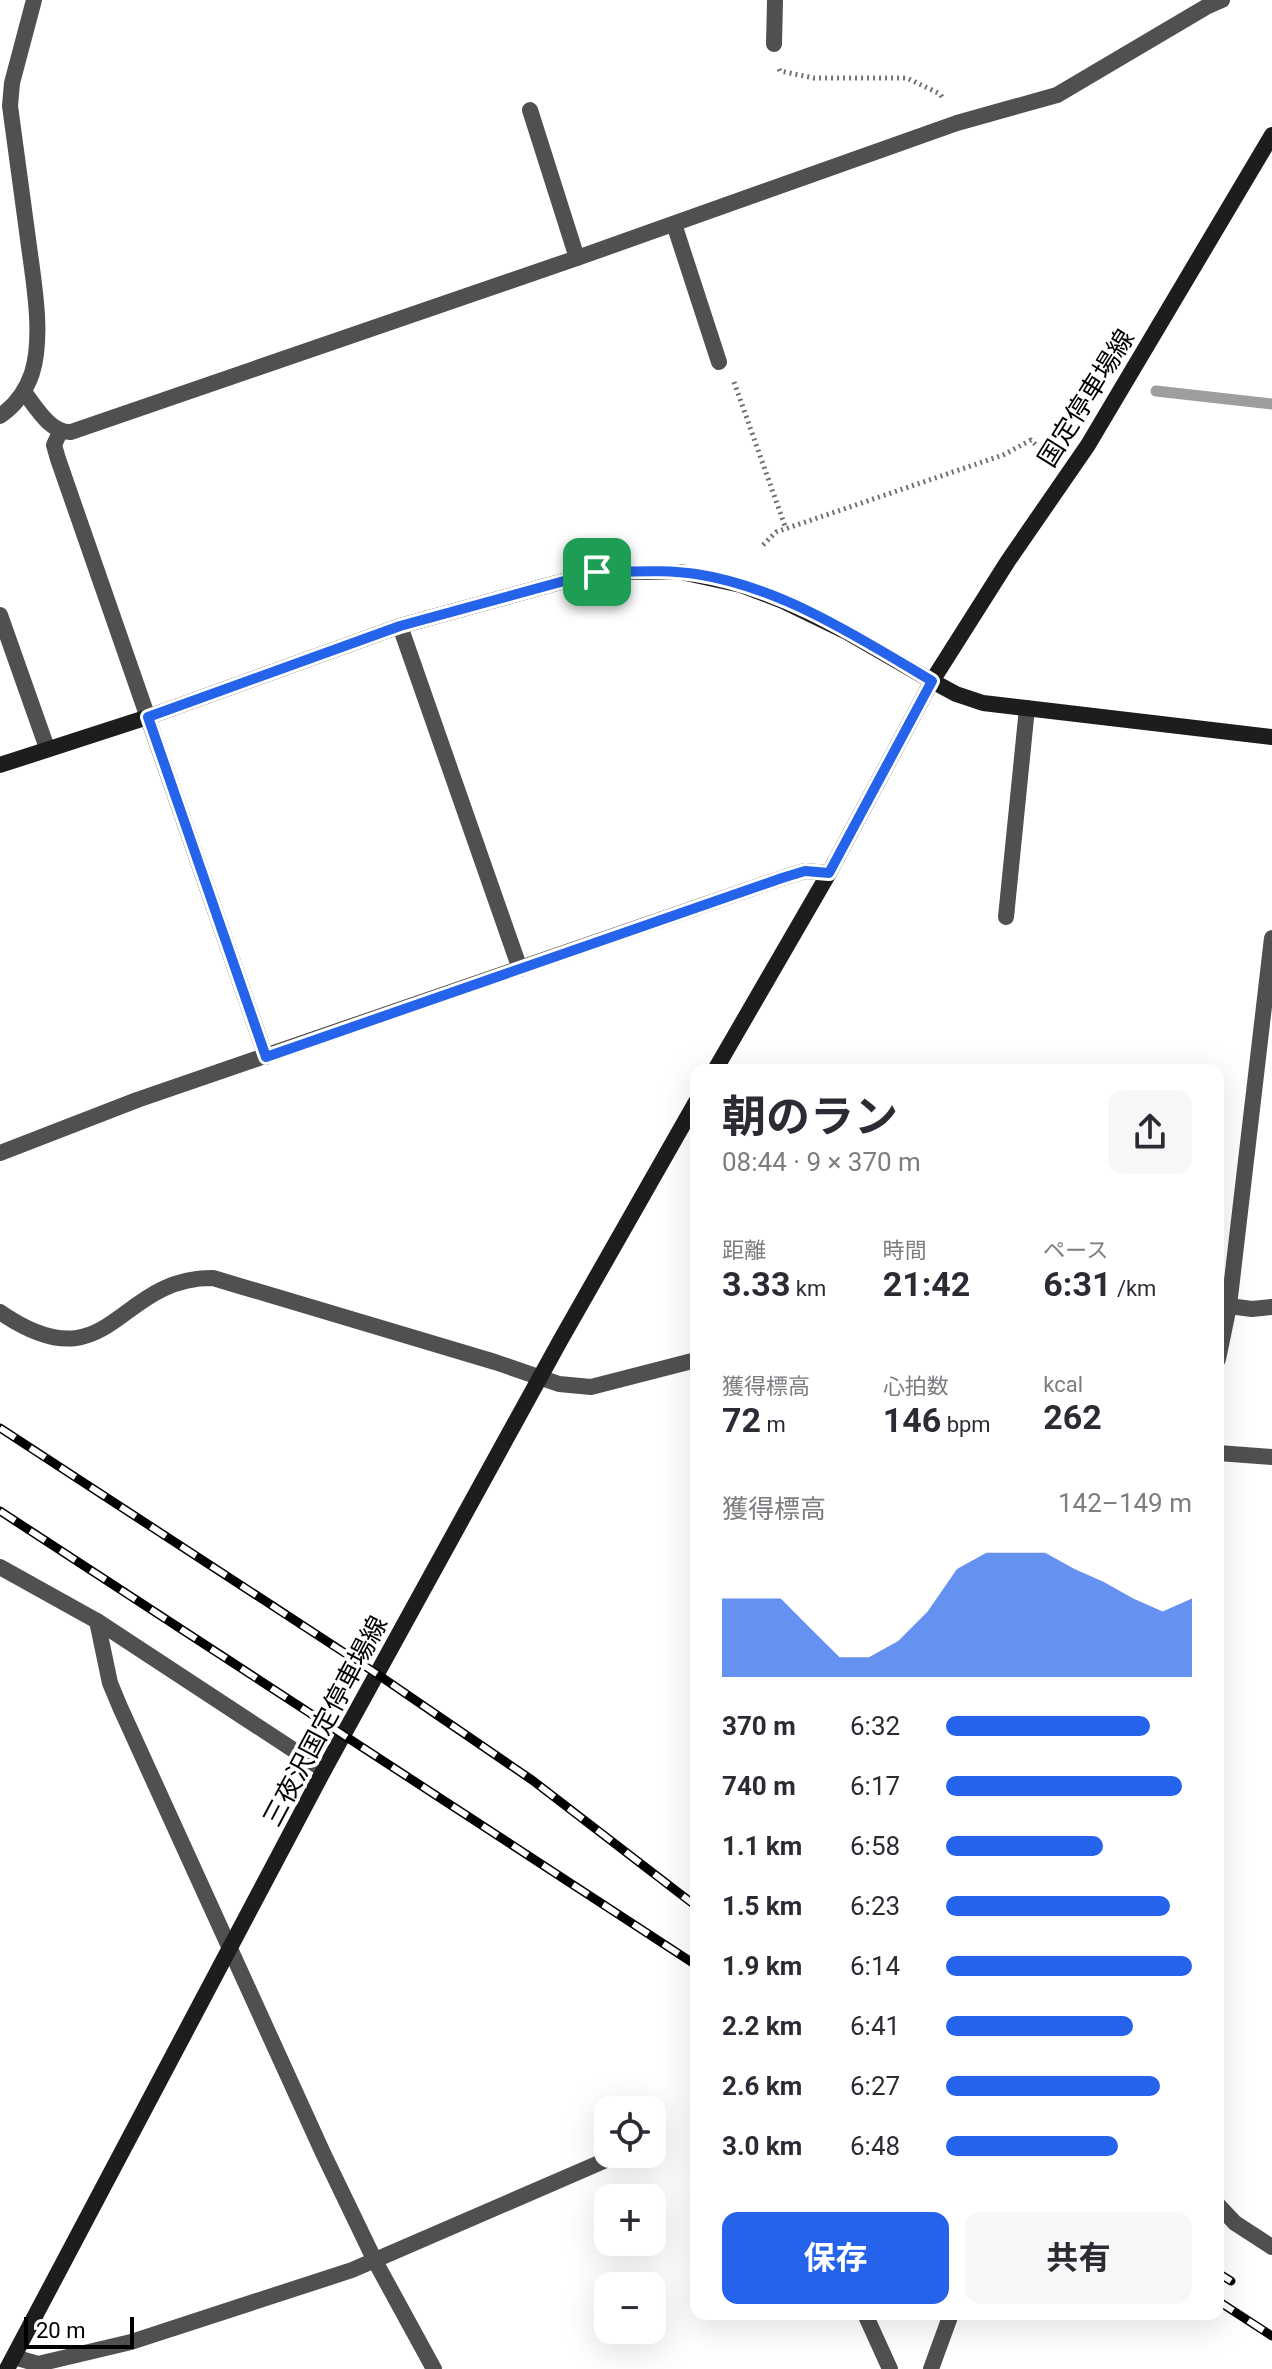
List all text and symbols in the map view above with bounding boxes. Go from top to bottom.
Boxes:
street label: 国定停車場線 [1032,324,1140,472]
pin [563,538,631,606]
icon: arrive [575,550,619,594]
button: share [1108,1090,1192,1174]
text: 朝のラン [722,1091,898,1143]
text: 08:44 · 9 × 370 m [722,1147,921,1177]
text: 距離 [722,1238,766,1263]
text: 時間 [883,1238,927,1263]
text: ペース [1043,1238,1108,1263]
text: 3.33 [722,1264,790,1304]
text: 21:42 [883,1264,970,1304]
text: 6:31 [1043,1264,1111,1304]
text: km [790,1276,826,1301]
text: /km [1111,1276,1156,1301]
text: kcal [1043,1372,1083,1397]
text: 獲得標高 [722,1374,810,1399]
text: 心拍数 [883,1374,949,1399]
text: 262 [1043,1397,1102,1437]
text: 72 [722,1400,761,1440]
text: 146 [883,1400,941,1440]
text: m [761,1412,786,1437]
text: bpm [941,1412,991,1437]
text: 142–149 m [1058,1488,1192,1518]
text: 獲得標高 [722,1494,826,1524]
street label: 三夜沢国定停車場線 [257,1611,393,1831]
text: 370 m [722,1711,796,1741]
text: 6:32 [850,1711,900,1741]
text: 740 m [722,1771,796,1801]
text: 6:17 [850,1771,900,1801]
text: 1.1 km [722,1831,802,1861]
text: 6:58 [850,1831,900,1861]
text: 1.5 km [722,1891,802,1921]
text: 6:23 [850,1891,900,1921]
text: 1.9 km [722,1951,802,1981]
text: 6:14 [850,1951,900,1981]
text: 2.2 km [722,2011,802,2041]
text: 6:41 [850,2011,900,2041]
text: 2.6 km [722,2071,802,2101]
text: 6:27 [850,2071,900,2101]
map controls [594,2096,666,2344]
button: locate [594,2096,666,2168]
text: 3.0 km [722,2131,802,2161]
text: 6:48 [850,2131,900,2161]
button: + [594,2184,666,2256]
button: 保存 [722,2212,949,2304]
button: 共有 [965,2212,1192,2304]
button: − [594,2272,666,2344]
scale bar [24,2313,134,2349]
text: 20 m [36,2318,85,2343]

